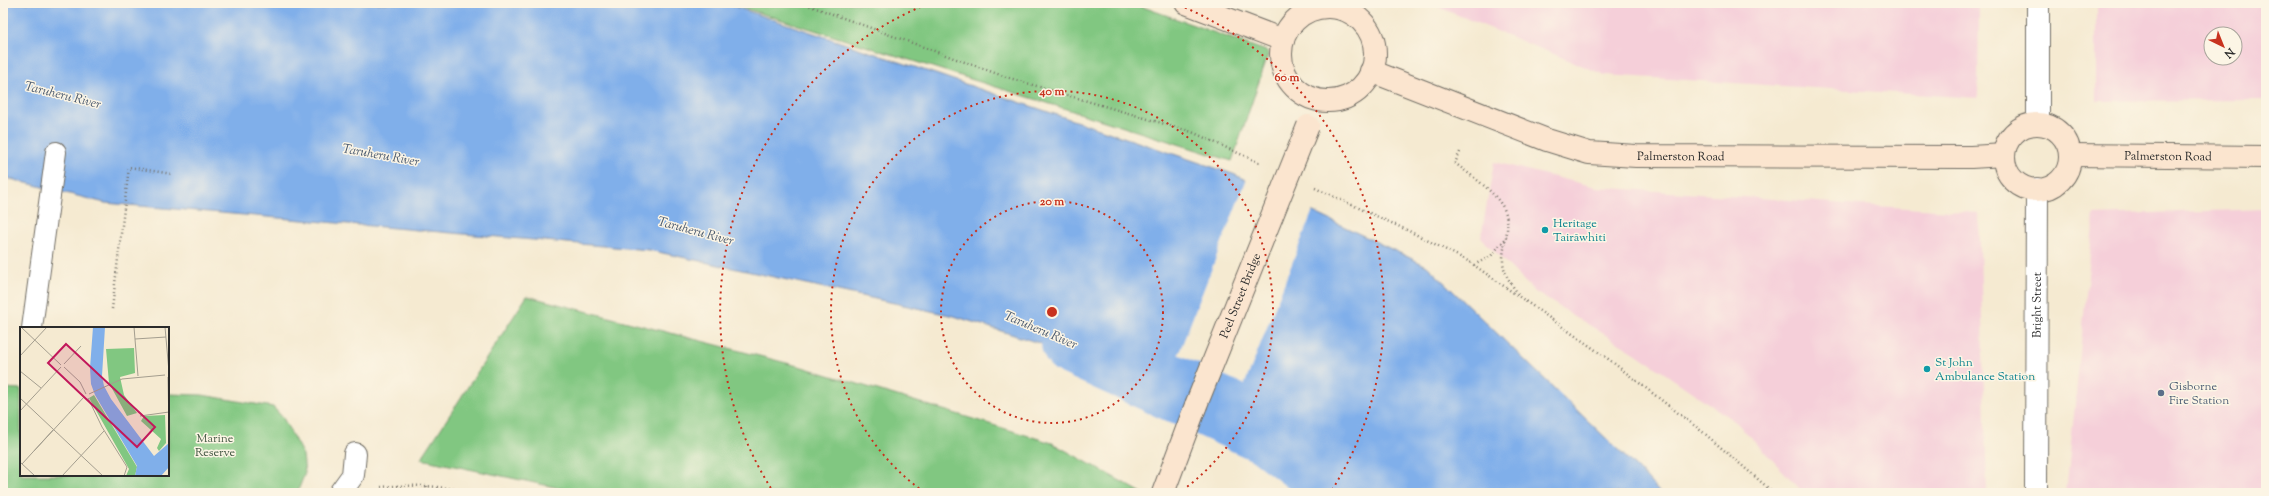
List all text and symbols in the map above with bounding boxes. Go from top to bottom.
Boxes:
north arrow [2203,26,2243,66]
text: N [2220,43,2239,62]
text: 60 m [1275,69,1299,87]
water label: Taruheru River [23,78,103,114]
text: 40 m [1039,83,1064,101]
water label: Taruheru River [341,140,421,172]
street label: Palmerston Road [1637,148,1725,166]
street label: Palmerston Road [2124,148,2212,166]
text: 20 m [1040,193,1064,211]
water label: Taruheru River [656,213,736,251]
place label: Heritage Tairāwhiti [1553,215,1607,247]
marker: Heritage Tairāwhiti [1540,225,1550,235]
street label: Peel Street Bridge [1216,250,1266,341]
street label: Bright Street [2029,272,2047,338]
centre of rings [1045,305,1059,319]
water label: Taruheru River [1001,307,1080,355]
inset map [20,327,169,476]
place label: St John Ambulance Station [1935,354,2035,386]
marker: St John Ambulance Station [1922,364,1932,374]
place label: Gisborne Fire Station [2169,378,2229,410]
marker: Gisborne Fire Station [2156,388,2166,398]
park label: Marine Reserve [195,430,235,462]

